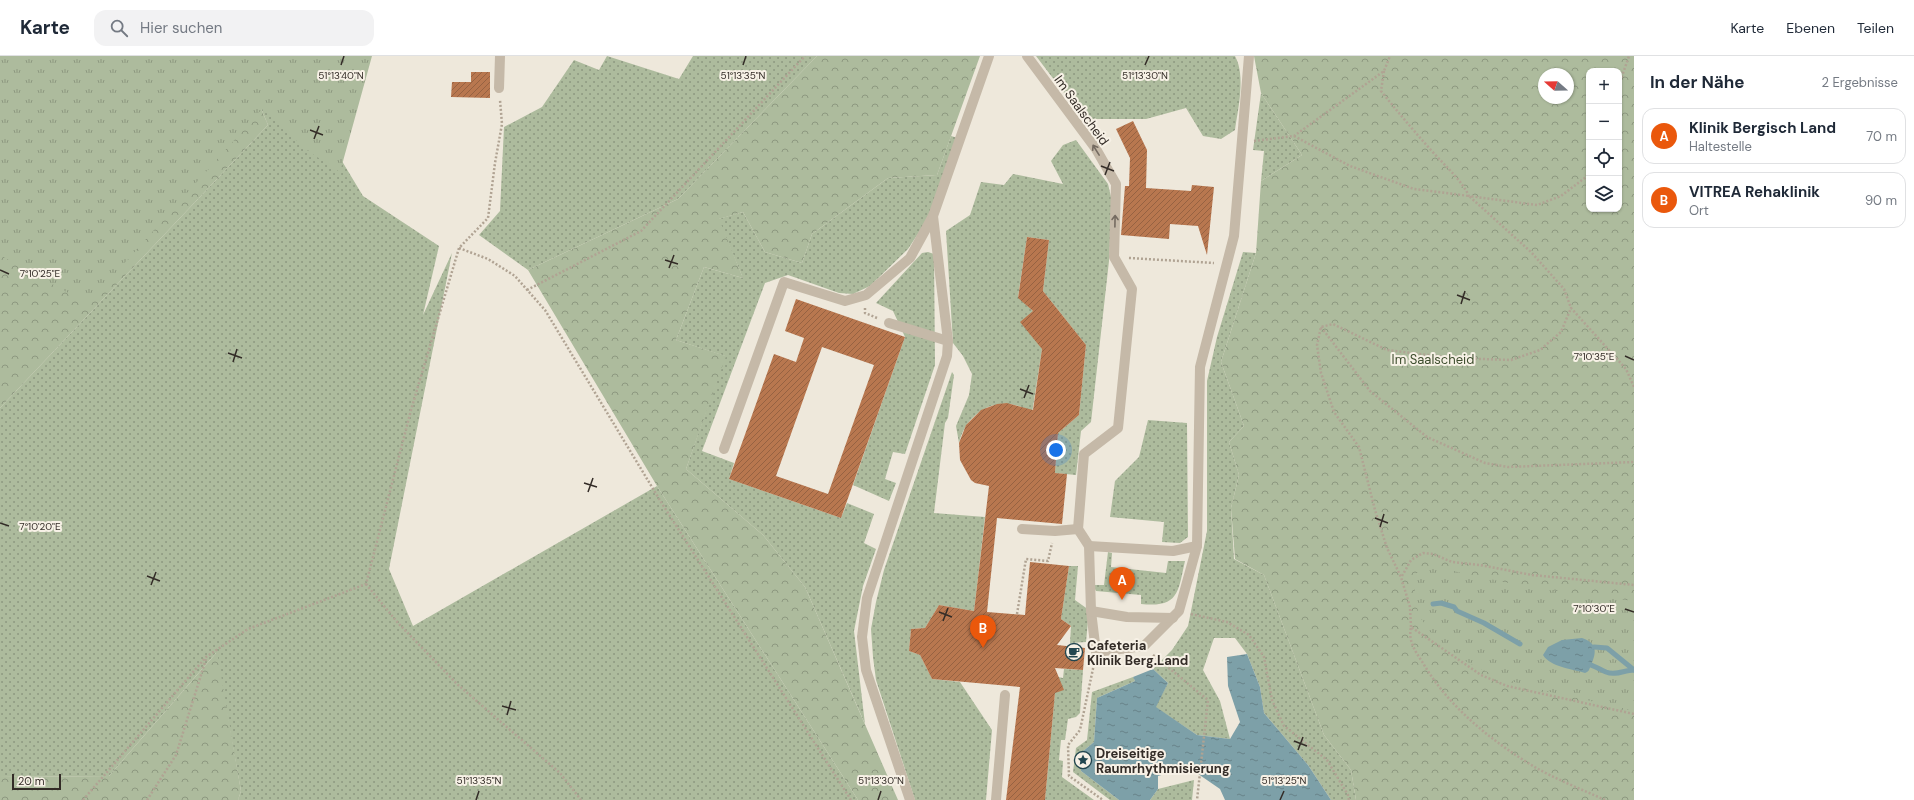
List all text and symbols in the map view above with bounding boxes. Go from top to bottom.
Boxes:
search box [94,10,374,46]
text: Karte [20,15,70,40]
icon: search [108,17,130,39]
text: Hier suchen [140,18,222,38]
text: Karte [1730,19,1764,37]
text: Ebenen [1786,19,1835,37]
text: Teilen [1857,19,1894,37]
north arrow [1538,68,1574,104]
map controls [1586,68,1622,212]
button: + [1586,68,1622,104]
text: 51°13'40"N [318,69,364,82]
text: 51°13'35"N [721,69,766,82]
text: 51°13'30"N [1122,69,1168,82]
text: In der Nähe [1650,71,1745,93]
street label: Im Saalscheid [1050,72,1113,149]
text: 2 Ergebnisse [1822,74,1898,91]
button: − [1586,104,1622,140]
text: Klinik Bergisch Land [1689,118,1836,138]
text: A [1659,128,1669,145]
text: 70 m [1866,128,1897,145]
text: Haltestelle [1689,138,1752,155]
button: locate [1586,140,1622,176]
one-way arrow [1092,144,1100,156]
button: layers [1586,176,1622,212]
text: VITREA Rehaklinik [1689,182,1820,202]
text: B [1660,192,1668,209]
text: 90 m [1865,192,1897,209]
text: Ort [1689,202,1709,219]
one-way arrow [1111,215,1119,228]
text: 7°10'25"E [20,267,61,280]
text: 7°10'35"E [1574,350,1615,363]
park label: Im Saalscheid [1392,351,1474,368]
your location [1046,440,1066,460]
text: 7°10'20"E [19,520,61,533]
pin: A [1109,567,1135,600]
text: 7°10'30"E [1573,602,1615,615]
pin: B [970,615,996,648]
place label: Cafeteria Klinik Berg.Land [1087,637,1188,669]
cafe icon: Cafeteria Klinik Berg.Land [1064,642,1084,662]
place label: Dreiseitige Raumrhythmisierung [1096,745,1230,777]
place icon: Dreiseitige Raumrhythmisierung [1073,750,1093,770]
scale bar [12,772,61,791]
text: 20 m [18,774,44,788]
text: 51°13'35"N [457,774,502,787]
text: 51°13'30"N [858,774,904,787]
text: 51°13'25"N [1262,774,1306,787]

